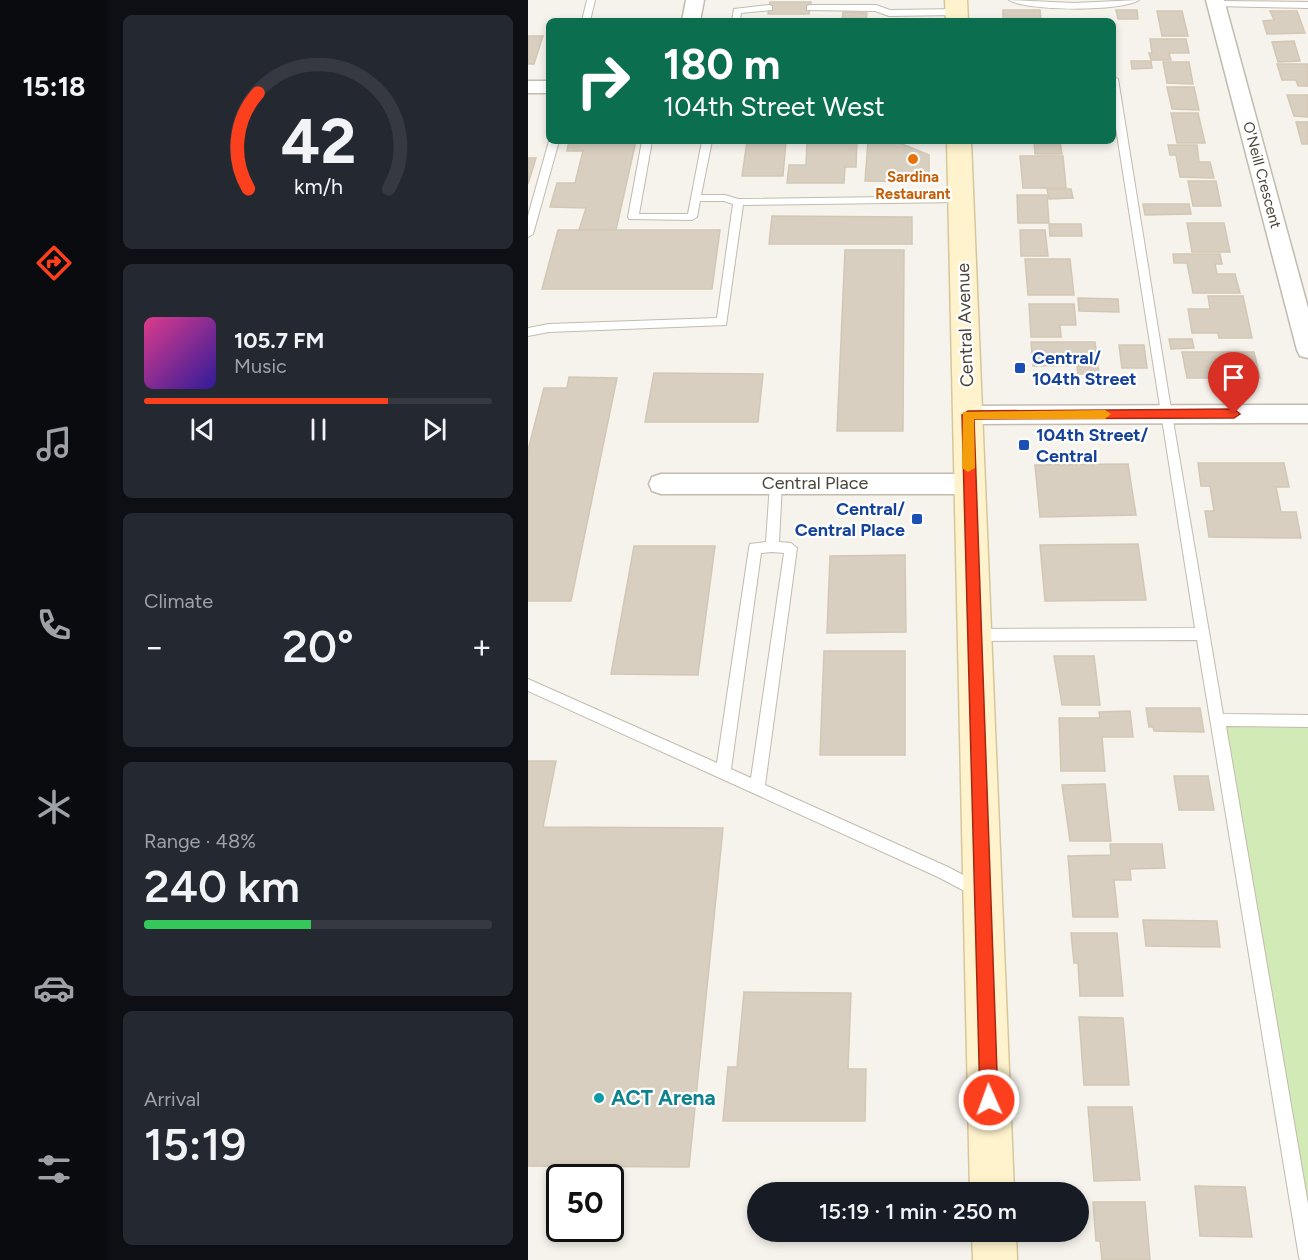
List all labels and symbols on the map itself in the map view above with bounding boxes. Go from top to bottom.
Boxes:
street label: O'Neill Crescent [1239,120,1285,231]
marker: Sardina Restaurant [906,152,920,166]
place label: Sardina Restaurant [875,168,951,203]
street label: Central Avenue [952,262,978,387]
place label: Central/ 104th Street [1032,347,1137,390]
pin [1208,352,1259,414]
marker: Central/ 104th Street [1013,361,1027,375]
place label: 104th Street/ Central [1036,424,1149,467]
marker: 104th Street/ Central [1017,438,1031,452]
street label: Central Place [762,472,868,494]
place label: Central/ Central Place [795,498,905,541]
marker: Central/ Central Place [910,512,924,526]
position arrow [957,1068,1021,1132]
place label: ACT Arena [611,1085,716,1110]
marker: ACT Arena [592,1091,606,1105]
speed limit sign: 50 [546,1164,624,1242]

